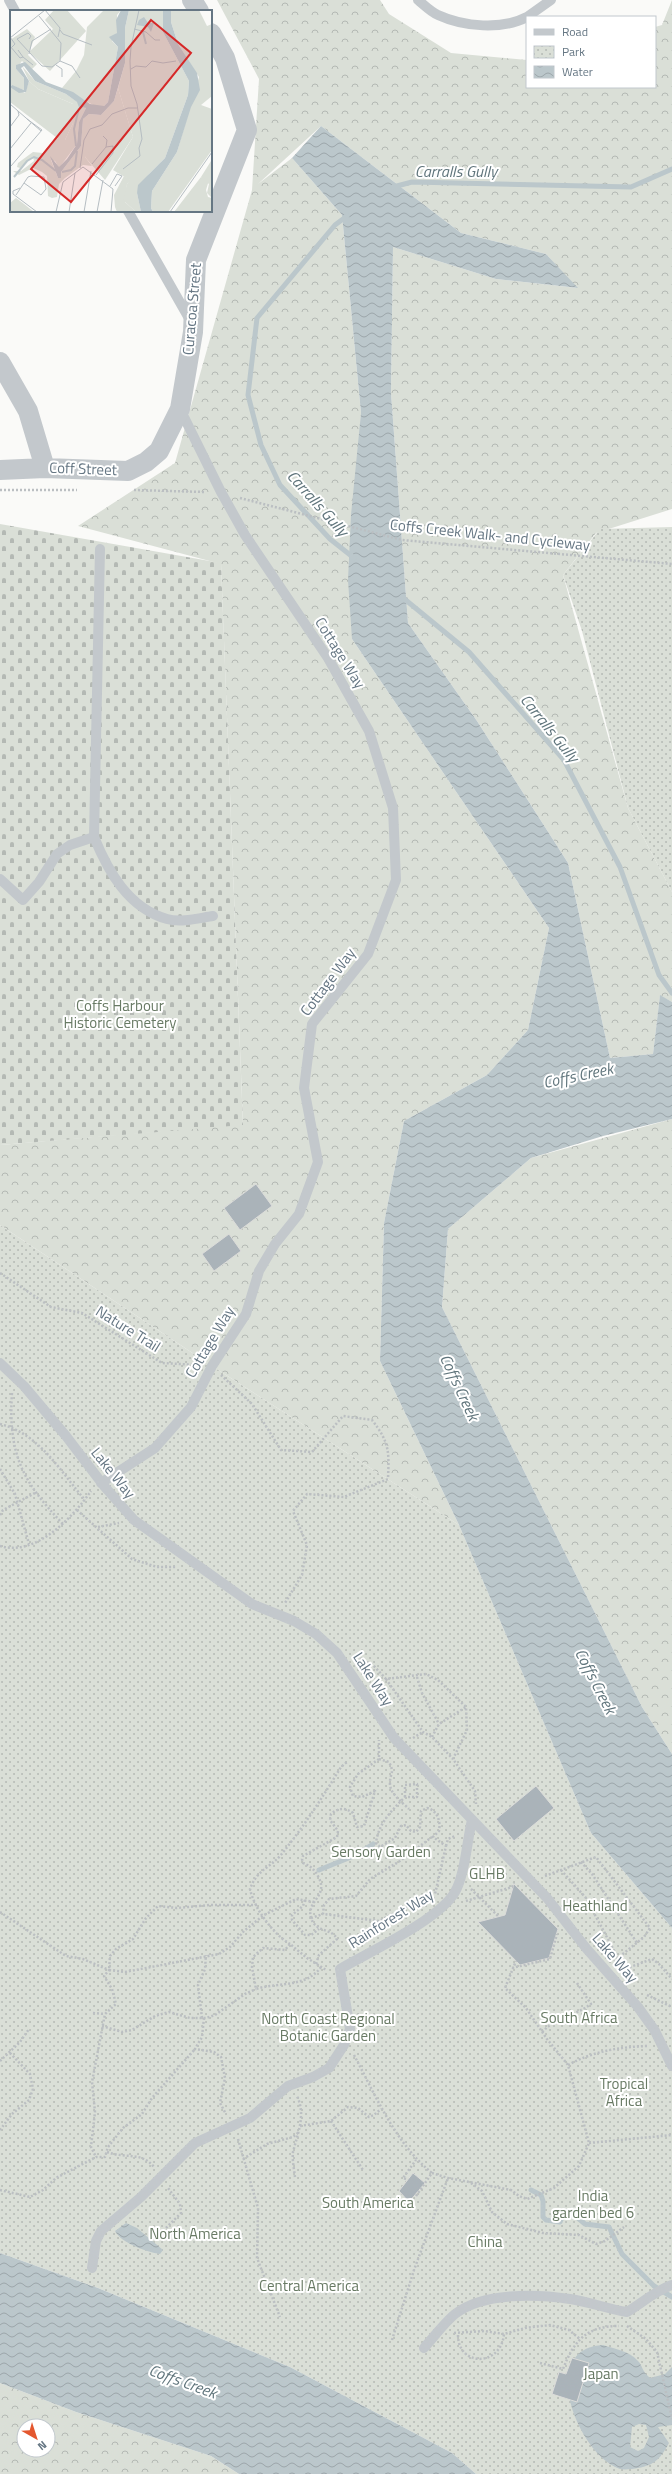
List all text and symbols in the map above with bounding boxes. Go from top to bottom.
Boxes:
inset map [10,10,212,212]
legend [526,16,656,88]
text: Road [562,22,588,41]
text: Park [562,42,585,61]
text: Water [562,62,593,81]
water label: Carralls Gully [415,159,499,183]
street label: Curacoa Street [176,261,207,356]
street label: Coff Street [49,456,118,481]
water label: Carralls Gully [282,464,356,543]
street label: Coffs Creek Walk- and Cycleway [389,513,591,556]
street label: Cottage Way [309,613,371,693]
water label: Carralls Gully [515,688,586,769]
street label: Cottage Way [294,943,361,1021]
park label: Coffs Harbour Historic Cemetery [64,994,176,1034]
water label: Coffs Creek [541,1056,617,1094]
street label: Nature Trail [91,1300,165,1358]
street label: Cottage Way [179,1301,240,1382]
water label: Coffs Creek [434,1350,487,1426]
street label: Lake Way [85,1442,141,1503]
water label: Coffs Creek [569,1644,624,1720]
street label: Lake Way [347,1647,399,1710]
park label: Sensory Garden [331,1840,431,1863]
park label: GLHB [469,1862,505,1885]
street label: Rainforest Way [344,1883,438,1954]
park label: Heathland [562,1894,628,1917]
street label: Lake Way [587,1927,644,1988]
park label: South Africa [541,2006,618,2029]
park label: North Coast Regional Botanic Garden [261,2007,395,2047]
park label: Tropical Africa [600,2072,648,2112]
park label: India garden bed 6 [552,2184,634,2224]
park label: South America [322,2191,415,2214]
park label: North America [149,2222,241,2245]
park label: China [467,2230,503,2253]
park label: Central America [259,2274,359,2297]
water label: Coffs Creek [146,2358,222,2405]
park label: Japan [583,2362,619,2385]
north arrow [16,2418,56,2458]
text: N [34,2437,50,2454]

